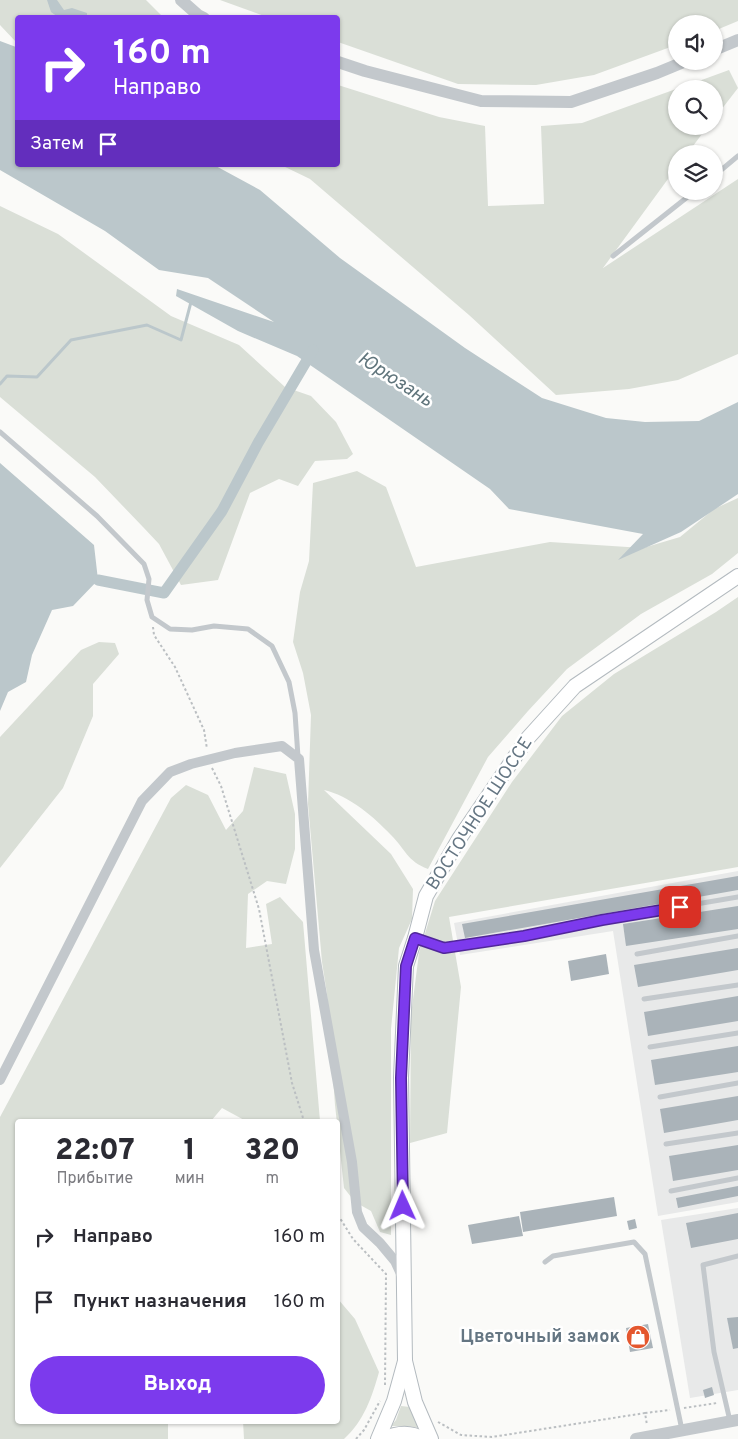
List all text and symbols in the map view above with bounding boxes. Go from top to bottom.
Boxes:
map controls [668,15,723,200]
button: sound [668,15,723,70]
text: 160 m [113,32,211,76]
icon: right [30,35,95,100]
text: Направо [113,75,201,102]
button: search [668,80,723,135]
icon: arrive [94,130,122,158]
text: Затем [30,132,84,156]
button: layers [668,145,723,200]
water label: Юрюзань [353,347,437,413]
street label: ВОСТОЧНОЕ ШОССЕ [422,733,538,895]
pin [659,886,701,928]
icon: arrive [666,893,694,921]
text: 22:07 [55,1133,135,1170]
text: 1 [183,1133,196,1170]
text: 320 [244,1133,300,1170]
text: Прибытие [56,1169,133,1189]
text: мин [175,1169,205,1189]
text: m [265,1169,279,1189]
position arrow [376,1179,428,1231]
icon: right [30,1223,58,1251]
text: Направо [73,1225,153,1249]
text: 160 m [274,1225,325,1249]
icon: arrive [30,1288,58,1316]
text: Пункт назначения [73,1290,247,1314]
text: 160 m [274,1290,325,1314]
shop icon: Цветочный замок [625,1324,651,1350]
place label: Цветочный замок [460,1326,620,1349]
button: Выход [30,1356,325,1414]

